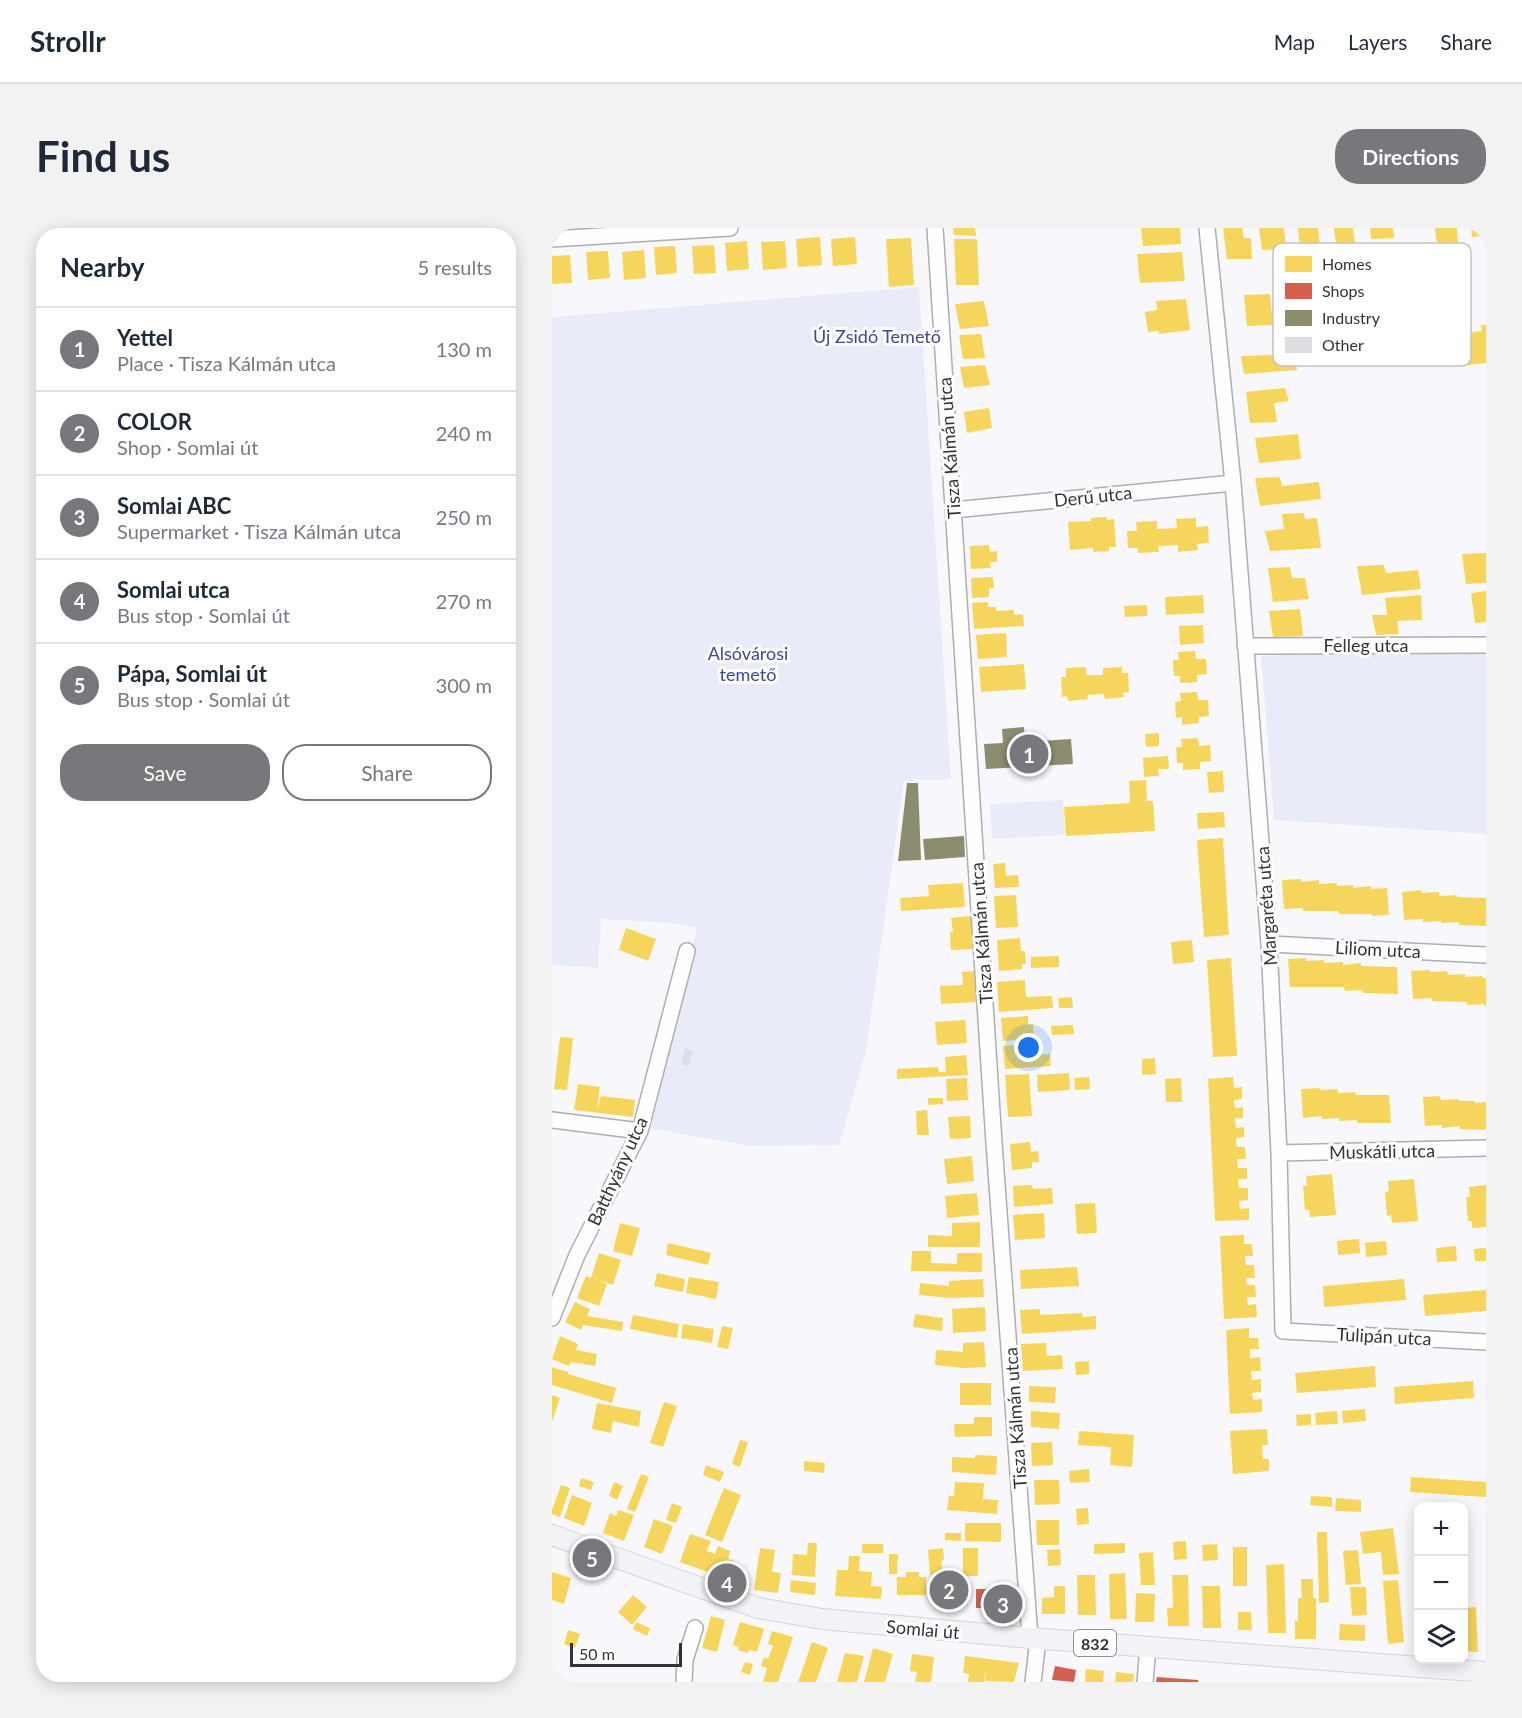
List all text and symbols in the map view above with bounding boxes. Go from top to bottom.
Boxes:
text: Strollr [30,24,106,58]
text: Map [1274,29,1315,54]
text: Layers [1348,29,1407,54]
text: Share [1440,29,1492,54]
button: Directions [1335,129,1486,184]
text: Find us [36,131,170,181]
legend [1273,243,1471,366]
text: Nearby [60,251,145,283]
text: Homes [1322,254,1372,273]
text: 5 results [417,255,492,279]
text: Shops [1322,281,1365,300]
text: Industry [1322,308,1381,327]
text: Yettel [117,324,173,351]
park label: Új Zsidó Temető [813,325,941,347]
text: Other [1322,335,1364,354]
text: 1 [74,337,85,361]
text: 130 m [436,337,492,361]
text: Place · Tisza Kálmán utca [117,351,336,375]
street label: Tisza Kálmán utca [933,376,965,520]
text: COLOR [117,408,192,435]
text: 2 [74,421,85,445]
text: 240 m [436,421,492,445]
text: Shop · Somlai út [117,435,258,459]
street label: Derű utca [1053,481,1133,511]
text: Somlai ABC [117,492,231,519]
text: 3 [74,505,85,529]
text: 250 m [436,505,492,529]
text: Supermarket · Tisza Kálmán utca [117,519,401,543]
text: Somlai utca [117,576,230,603]
text: 4 [74,589,85,613]
text: 270 m [436,589,492,613]
text: Bus stop · Somlai út [117,603,290,627]
street label: Felleg utca [1324,634,1408,656]
park label: Alsóvárosi temető [708,642,788,685]
text: Pápa, Somlai út [117,660,267,687]
text: 5 [74,673,85,697]
text: 300 m [436,673,492,697]
text: Bus stop · Somlai út [117,687,290,711]
pin: 1 [1010,732,1048,776]
button: Save [60,744,270,801]
button: Share [282,744,492,801]
street label: Margaréta utca [1251,846,1281,966]
street label: Tisza Kálmán utca [965,861,997,1005]
street label: Liliom utca [1335,936,1421,962]
your location [1014,1033,1043,1062]
street label: Batthyány utca [582,1113,652,1229]
street label: Muskátli utca [1329,1139,1435,1163]
street label: Tulipán utca [1336,1323,1432,1349]
street label: Tisza Kálmán utca [999,1346,1031,1490]
map controls [1414,1502,1468,1664]
button: + [1414,1502,1468,1556]
pin: 5 [572,1536,612,1580]
button: − [1414,1556,1468,1610]
pin: 4 [708,1560,747,1606]
pin: 2 [930,1568,968,1612]
pin: 3 [984,1582,1022,1626]
button: layers [1414,1610,1468,1664]
street label: Somlai út [886,1615,961,1643]
road number: 832 [1074,1630,1116,1656]
scale bar [570,1640,682,1668]
text: 50 m [579,1644,615,1663]

